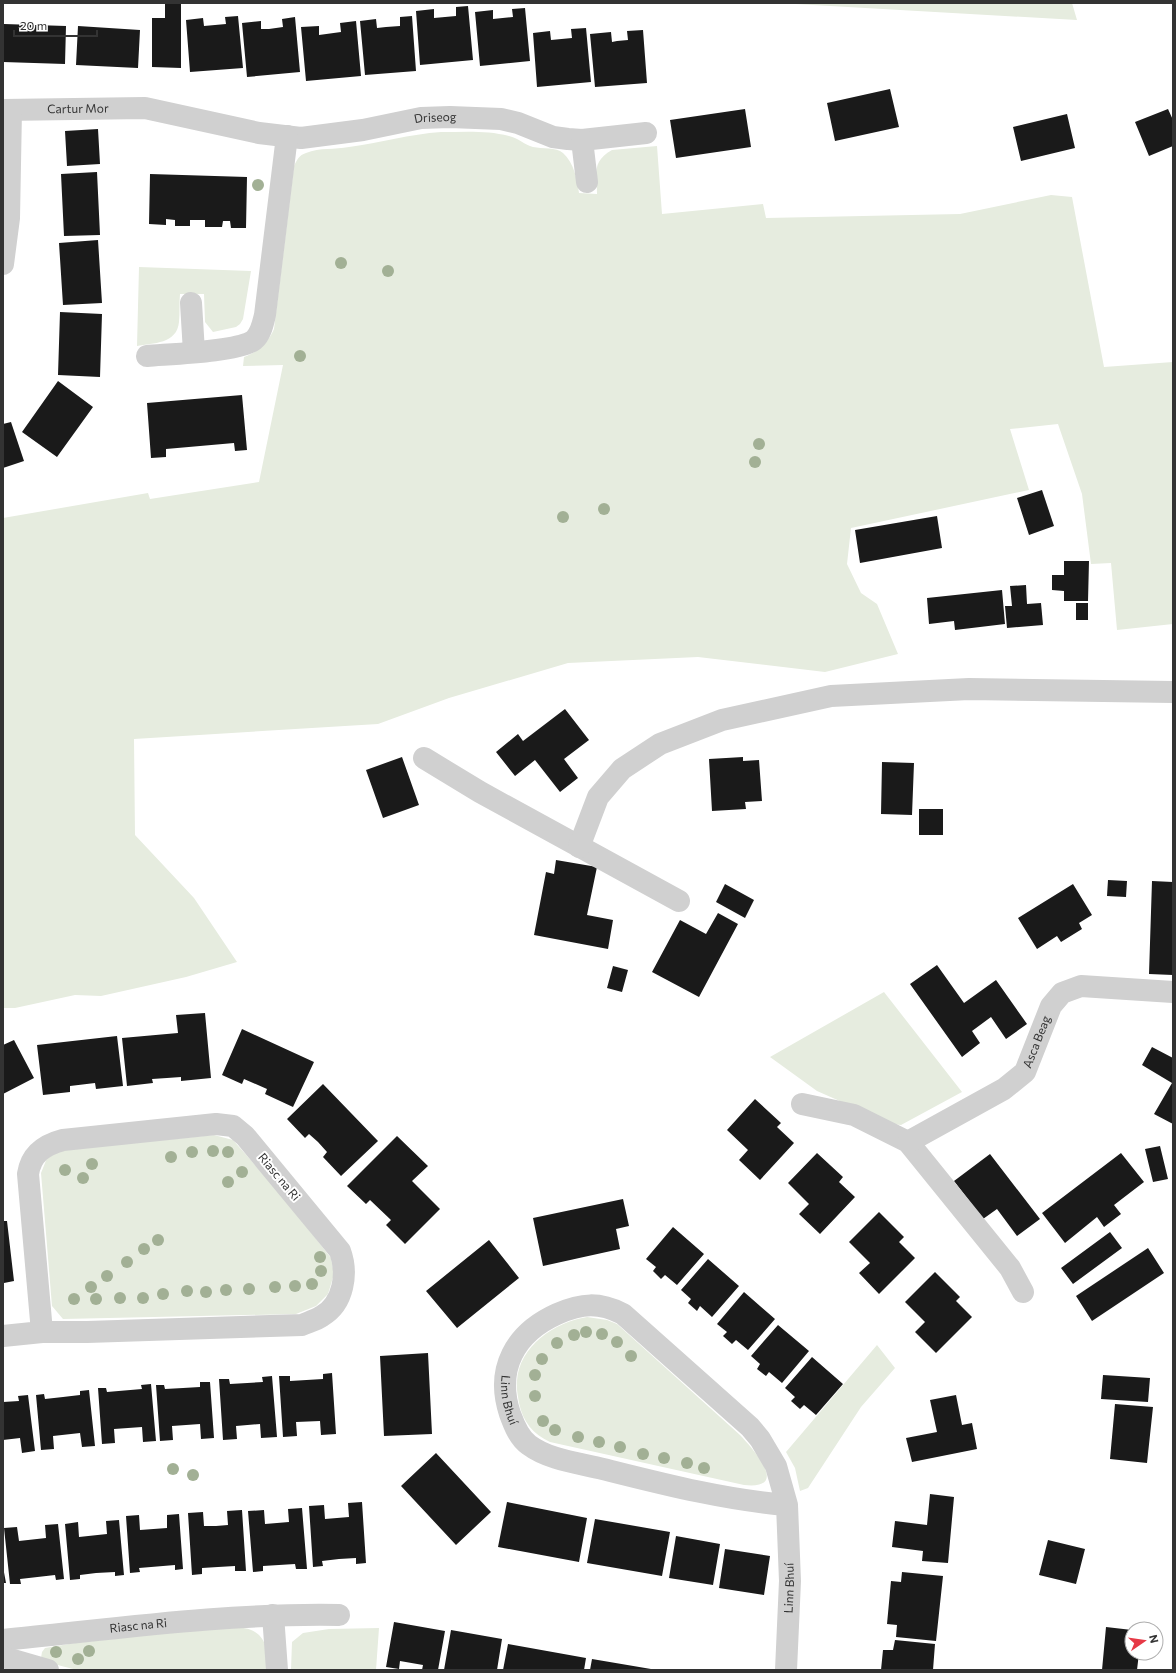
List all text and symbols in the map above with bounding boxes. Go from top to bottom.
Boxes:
scale bar [14,12,97,38]
text: 20 m [20,18,47,32]
street label: Cartur Mor [47,101,109,115]
street label: Driseog [413,109,457,125]
street label: Asca Beag [1019,1013,1053,1070]
street label: Riasc na Ri [256,1150,304,1203]
street label: Linn Bhuí [499,1375,522,1427]
street label: Linn Bhuí [781,1562,796,1614]
street label: Riasc na Ri [109,1615,168,1635]
north arrow [1124,1621,1164,1661]
text: N [1147,1633,1161,1644]

